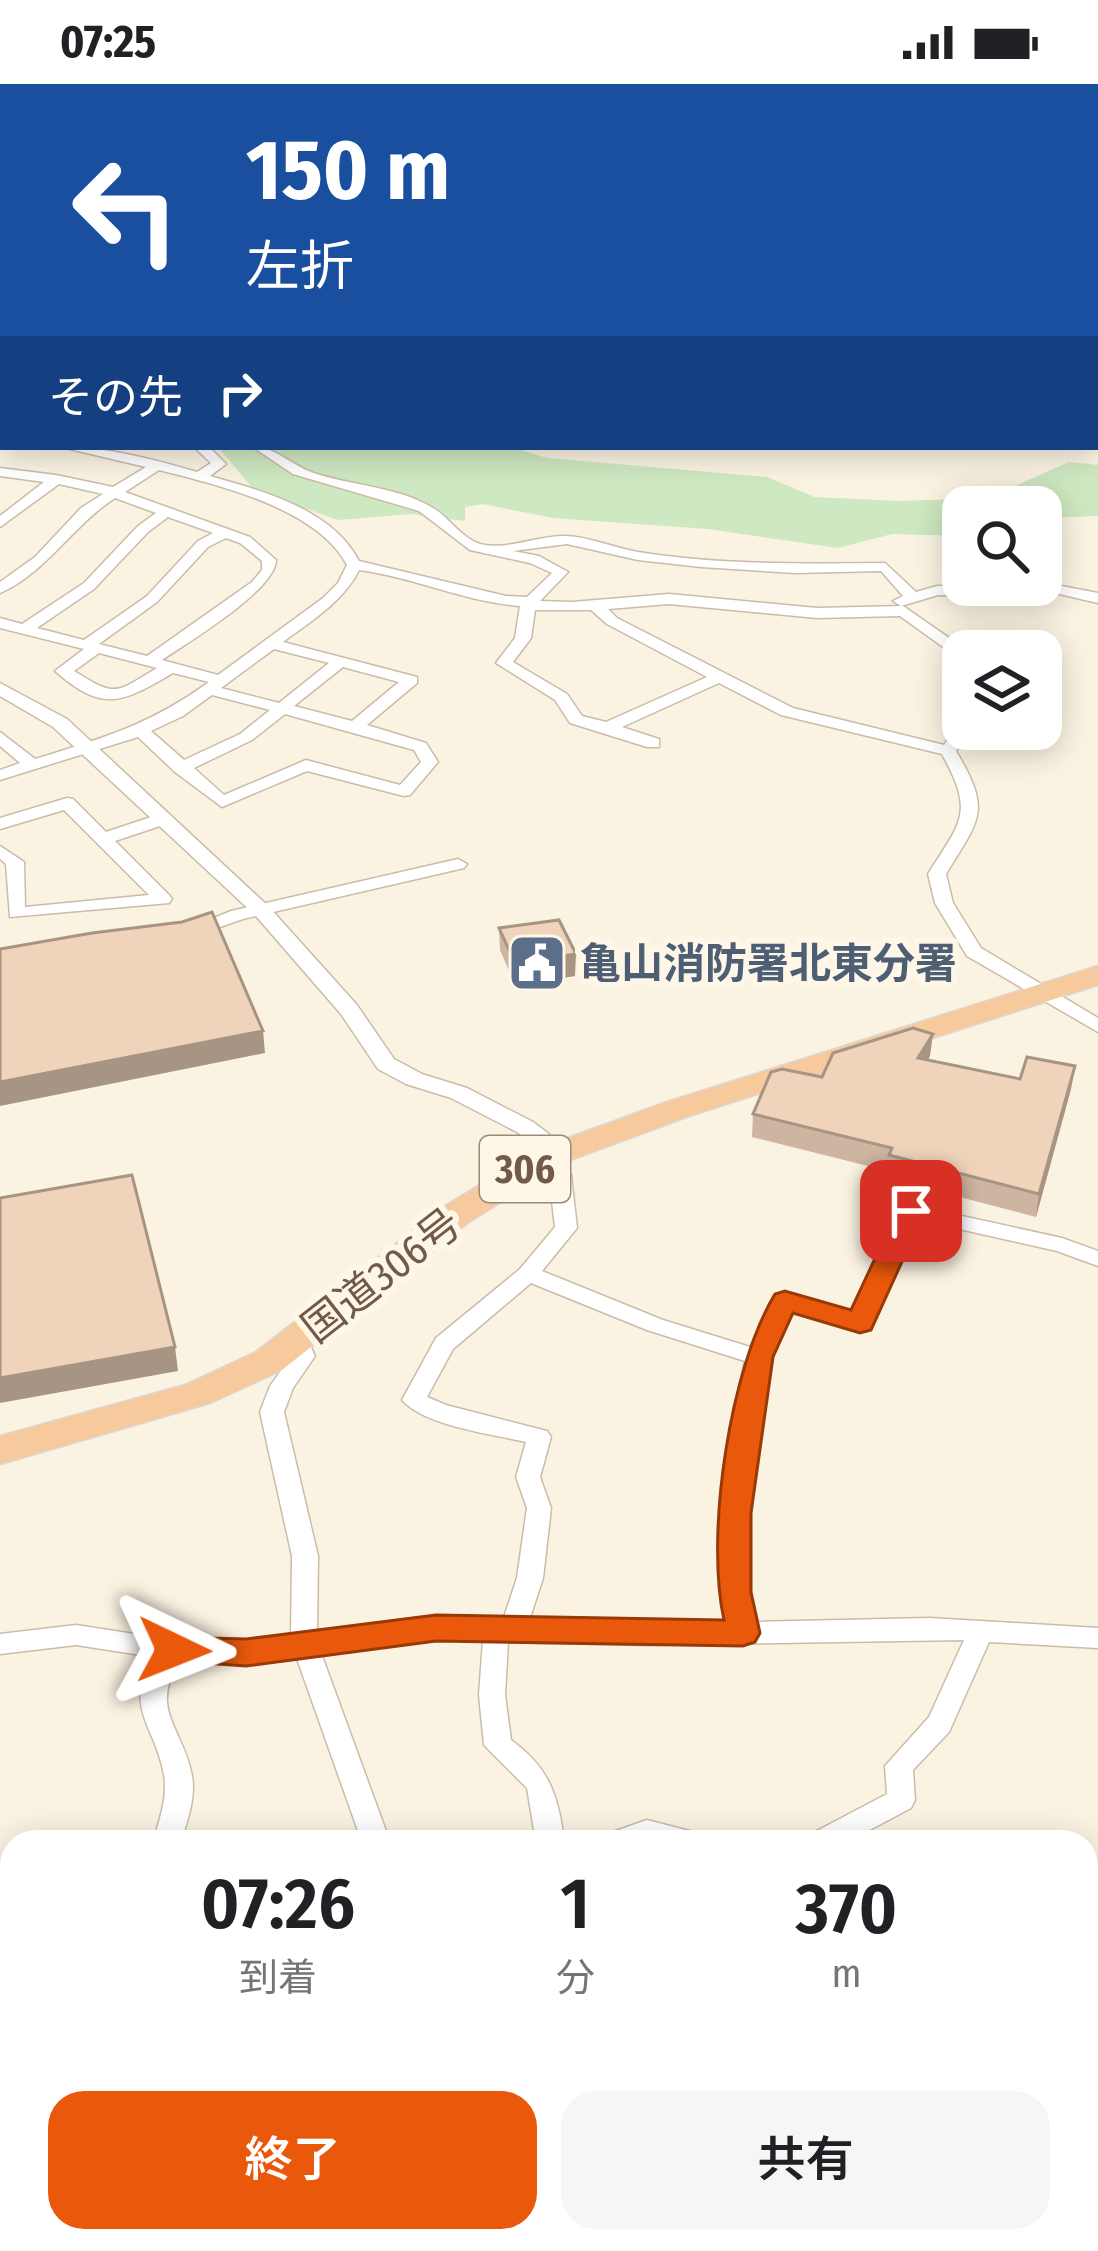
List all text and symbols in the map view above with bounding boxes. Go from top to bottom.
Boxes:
text: 07:25 [60,15,156,69]
text: 150 m [246,120,450,221]
icon: left [48,132,204,288]
text: 左折 [246,235,354,299]
icon: right [207,360,273,426]
text: その先 [48,371,183,425]
map controls [942,486,1062,750]
button: search [942,486,1062,606]
button: layers [942,630,1062,750]
public building icon: 亀山消防署北東分署 [506,932,568,994]
place label: 亀山消防署北東分署 [579,939,957,989]
road number: 306 [480,1136,570,1202]
pin [860,1160,962,1262]
icon: arrive [878,1178,944,1244]
street label: 国道306号 [292,1198,471,1353]
position arrow [111,1587,237,1713]
text: 07:26 [201,1861,355,1947]
text: 1 [560,1861,590,1947]
text: 370 [796,1866,897,1952]
text: m [831,1951,861,1997]
text: 到着 [239,1955,317,2001]
text: 分 [556,1955,595,2001]
button: 終了 [48,2091,537,2229]
button: 共有 [561,2091,1050,2229]

